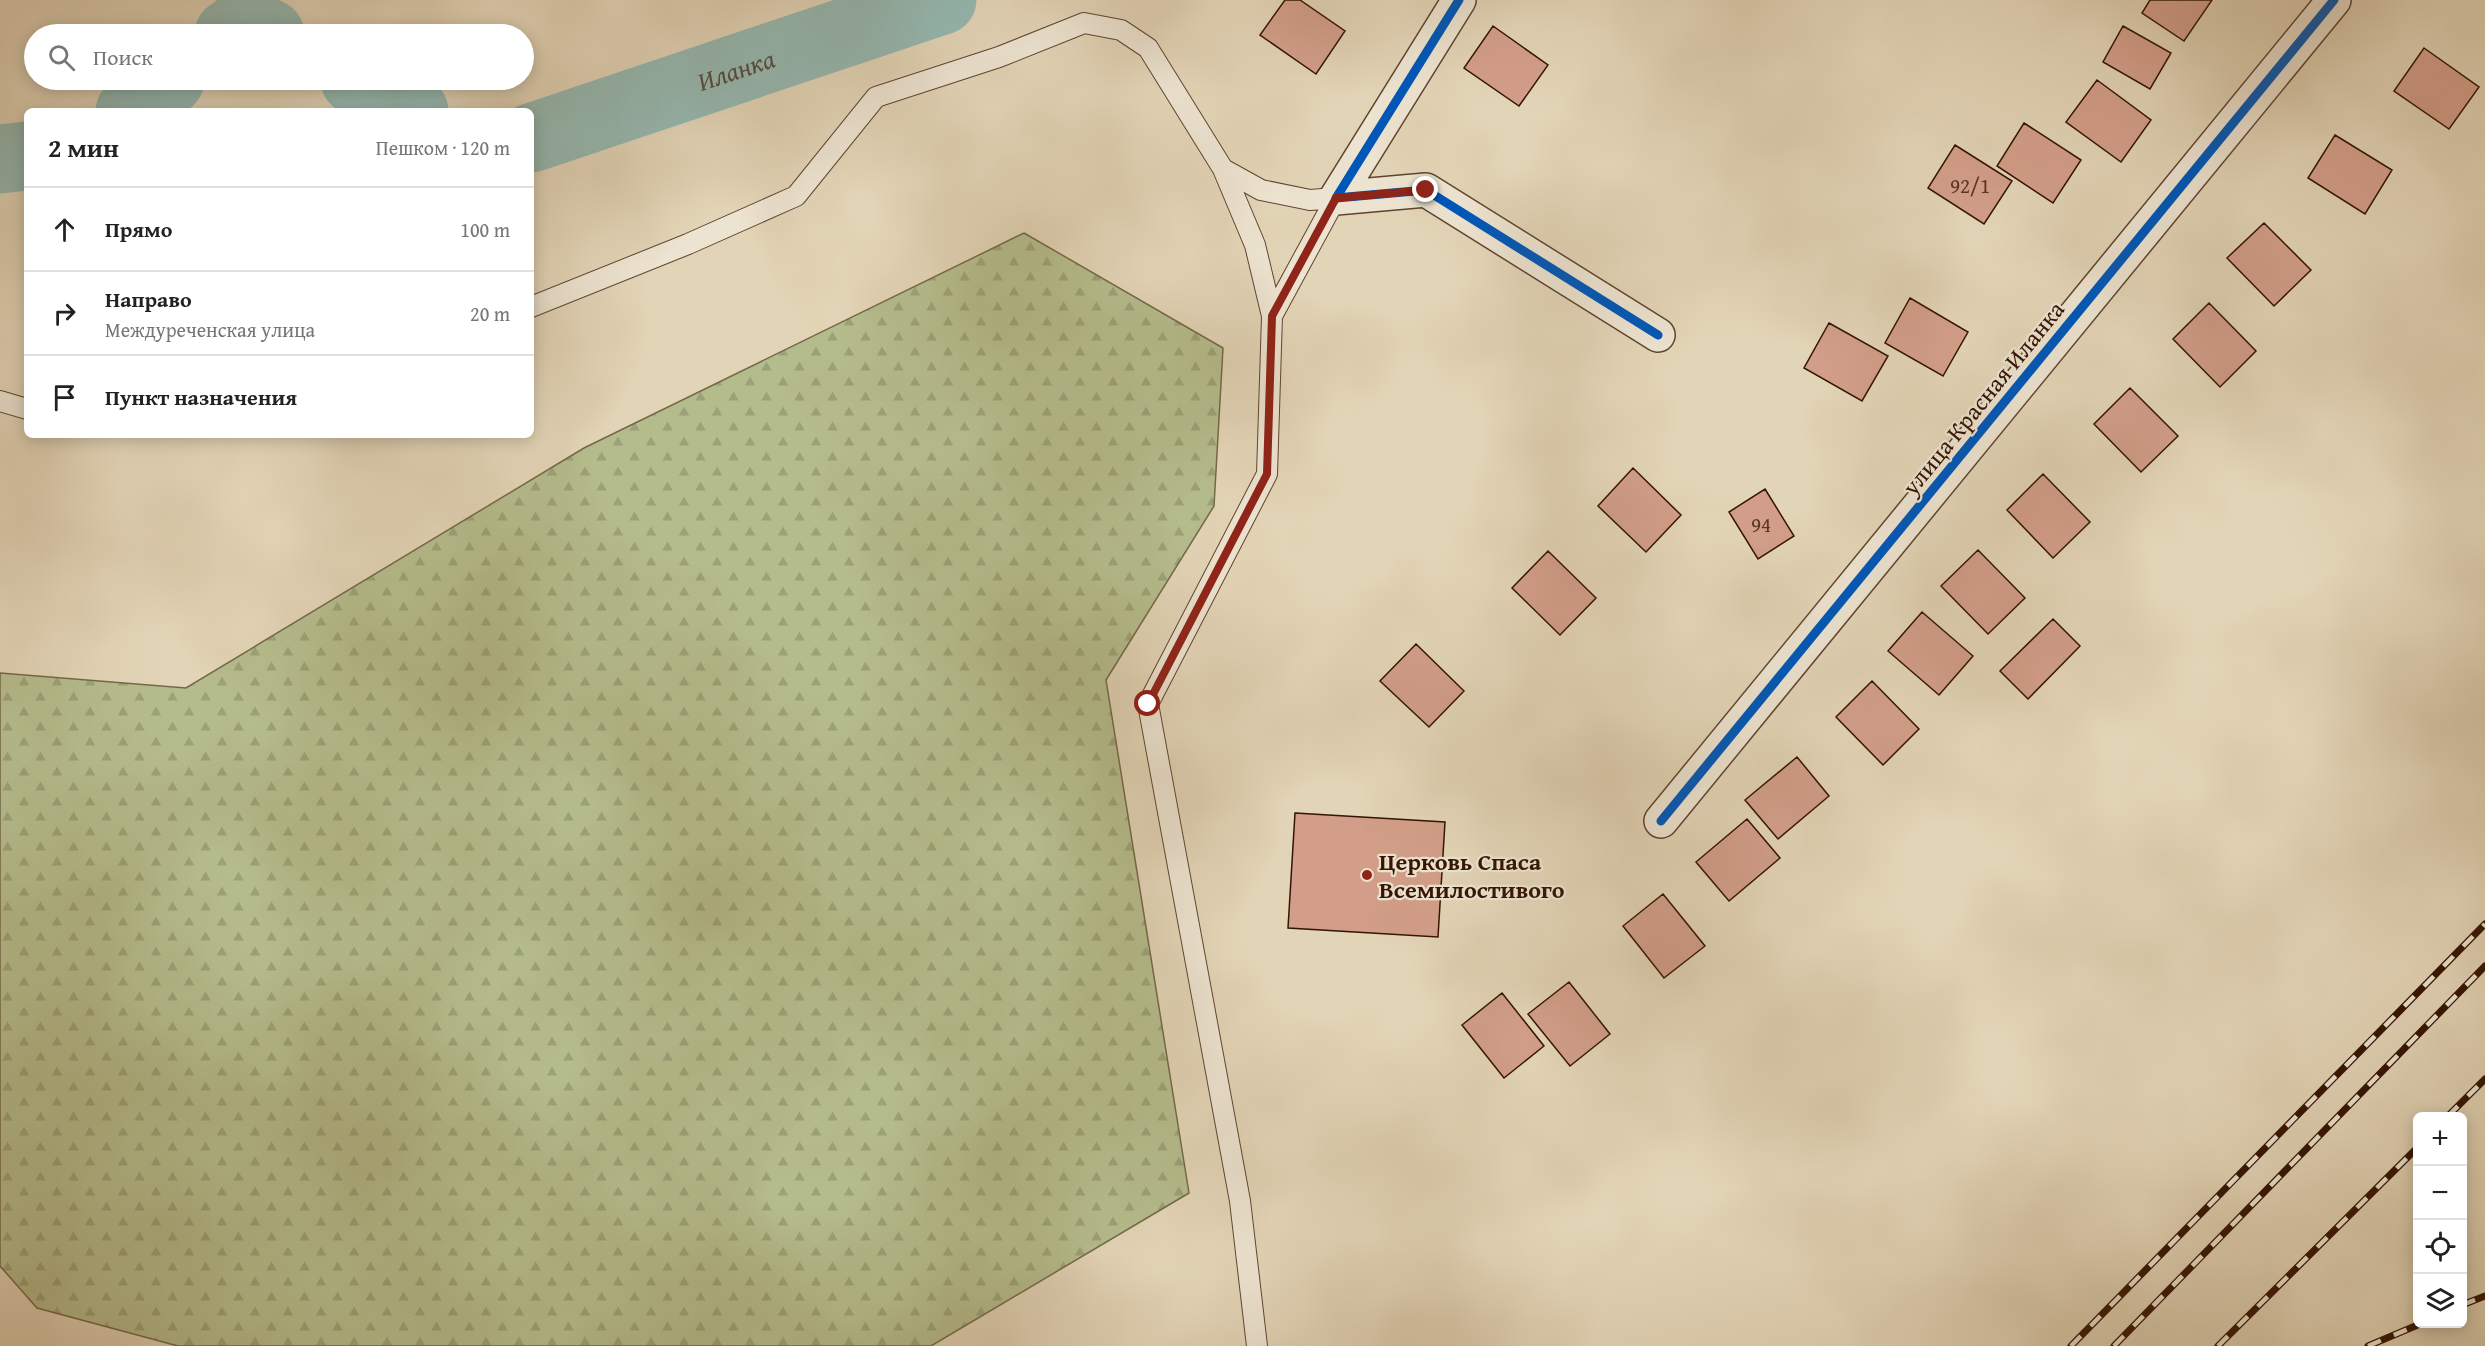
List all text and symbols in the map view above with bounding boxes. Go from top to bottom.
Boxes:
search box [24,24,534,90]
water label: Иланка [692,38,780,100]
icon: search [45,41,78,74]
text: Поиск [93,41,153,73]
text: 2 мин [48,128,119,167]
text: Пешком · 120 m [376,133,510,162]
house number: 92/1 [1950,170,1990,201]
route end [1412,176,1438,202]
icon: ahead [48,213,81,246]
text: Прямо [105,213,172,245]
text: 100 m [460,215,510,244]
text: Направо [105,283,192,315]
street label: улица Красная Иланка [1893,293,2073,504]
icon: right [48,297,81,330]
text: 20 m [470,299,510,328]
text: Междуреченская улица [105,315,315,344]
icon: arrive [48,381,81,414]
text: Пункт назначения [105,381,297,413]
house number: 94 [1751,509,1771,540]
route start [1134,690,1160,716]
place label: Церковь Спаса Всемилостивого [1379,844,1565,907]
marker: Церковь Спаса Всемилостивого [1360,868,1374,882]
map controls [2413,1112,2467,1328]
button: + [2413,1112,2467,1166]
button: − [2413,1166,2467,1220]
button: locate [2413,1220,2467,1274]
button: layers [2413,1274,2467,1328]

